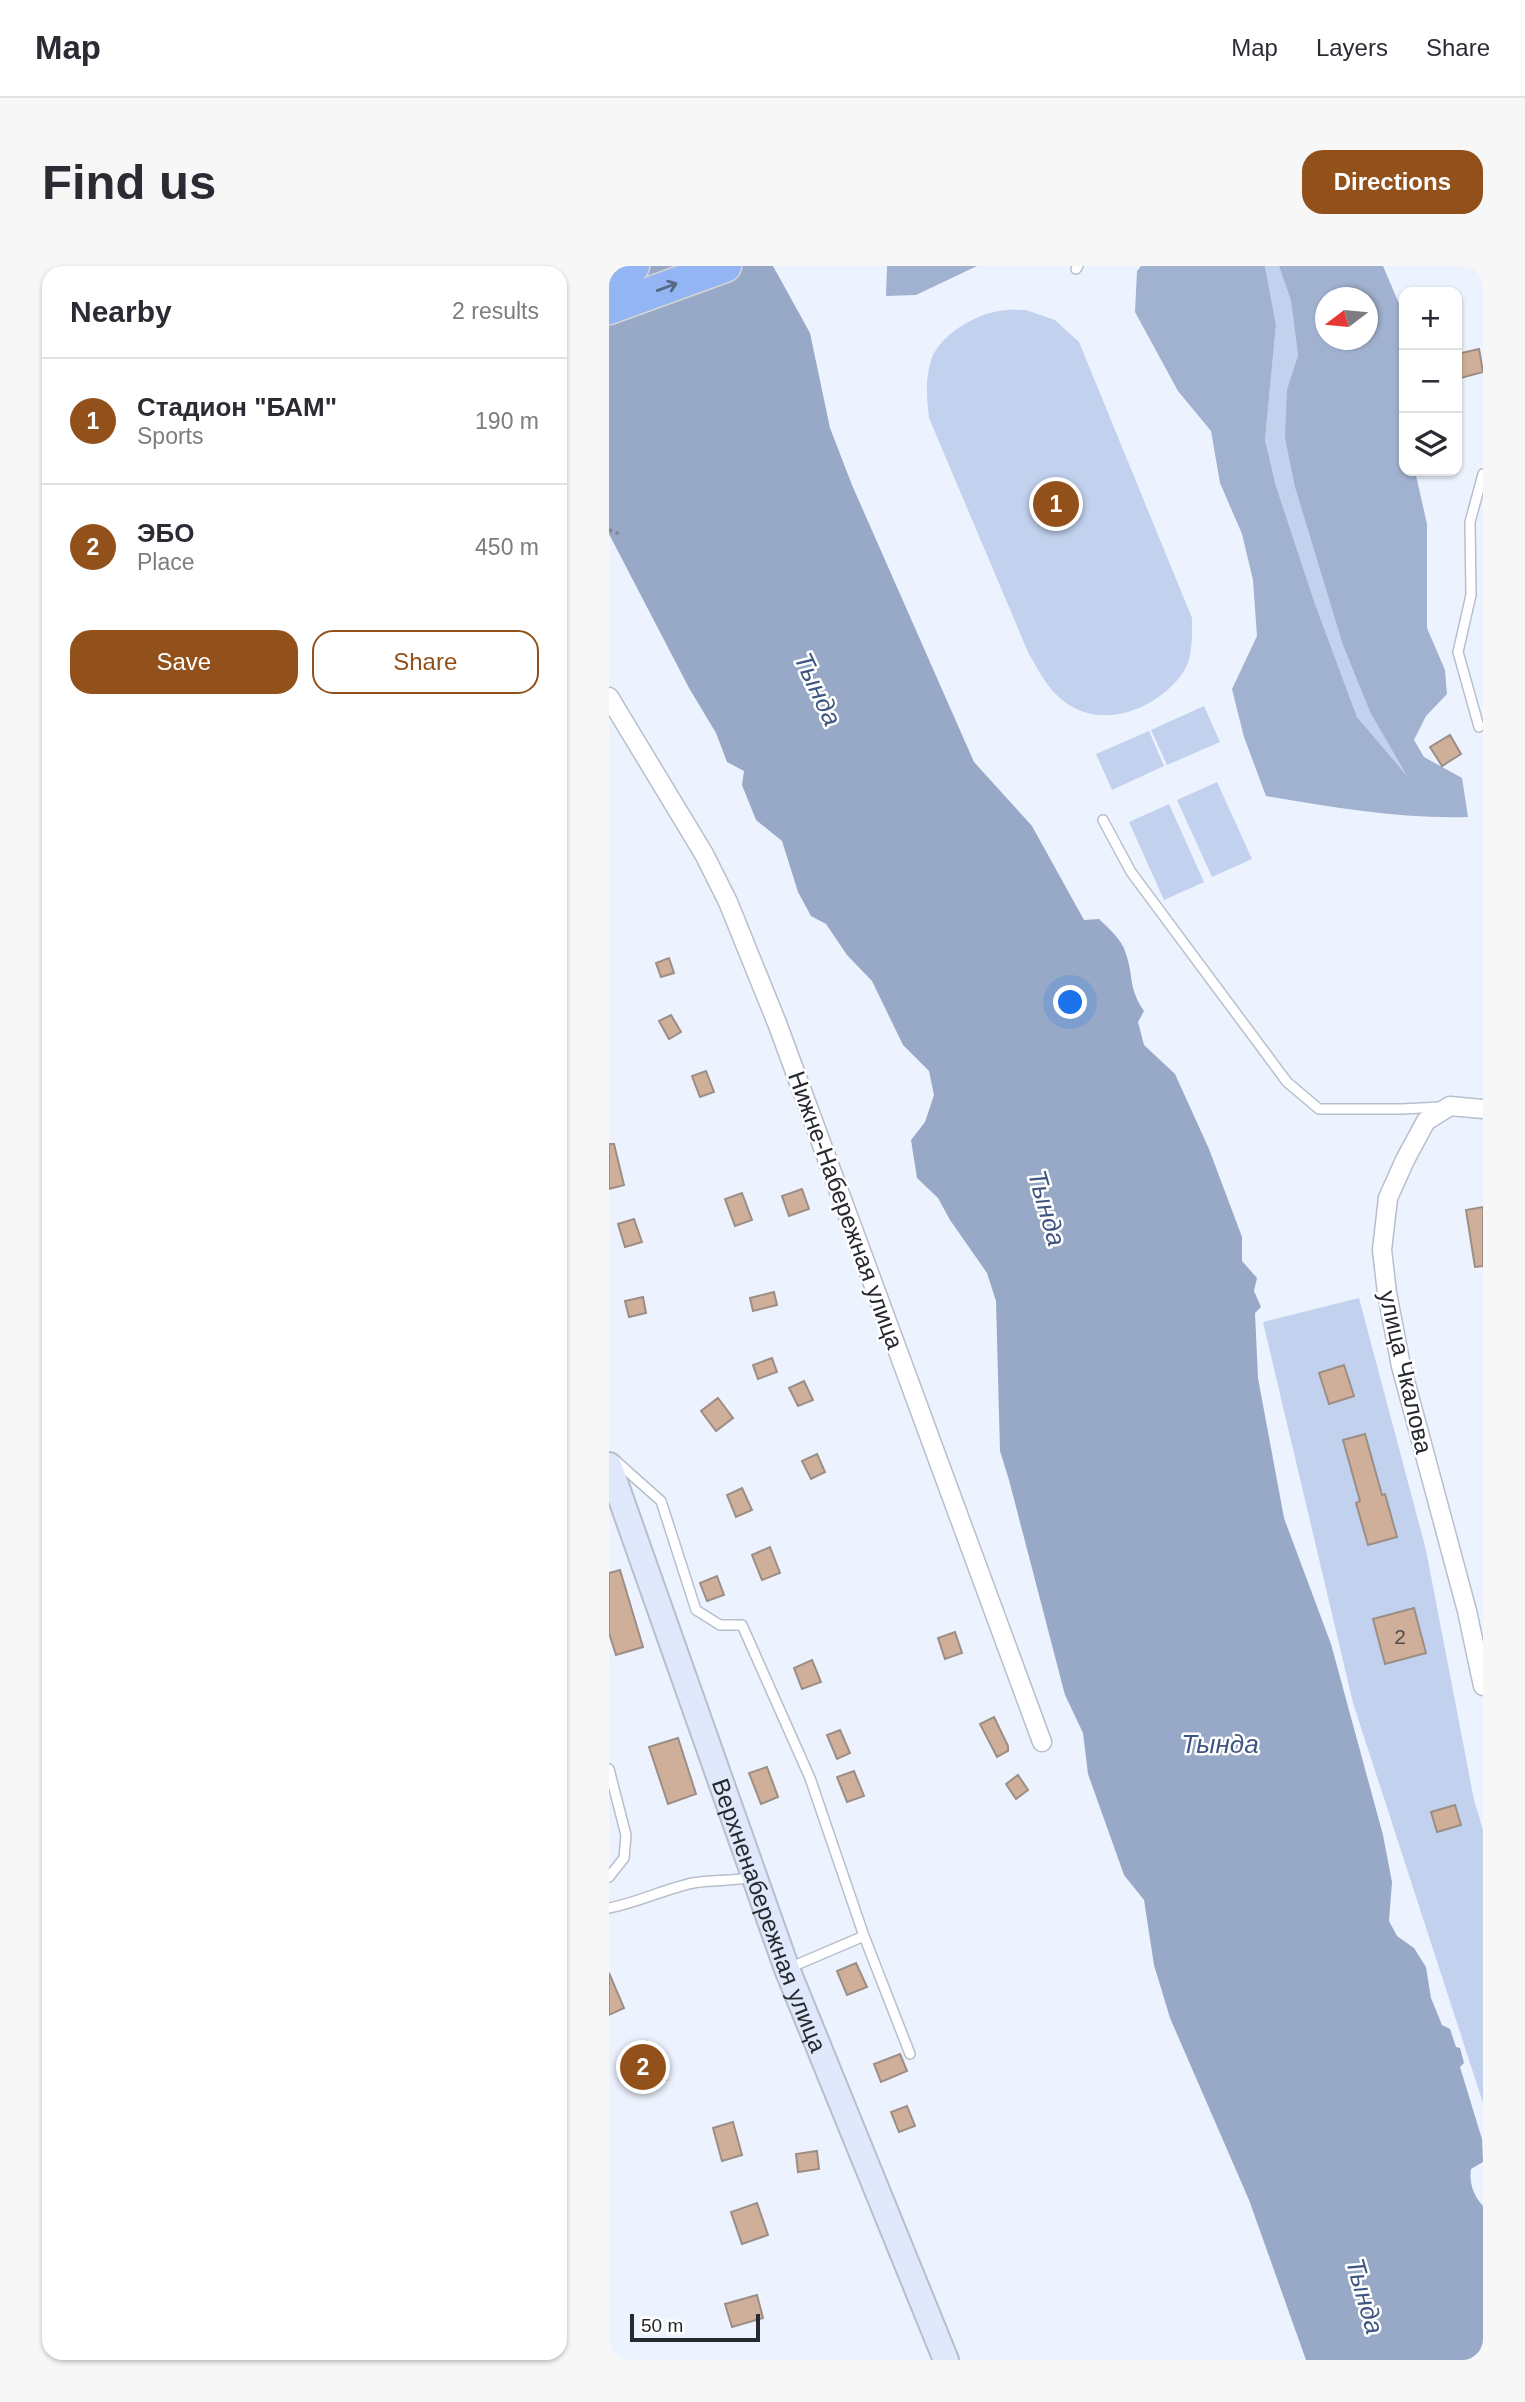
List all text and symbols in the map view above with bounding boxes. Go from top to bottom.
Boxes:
text: Map [35,29,101,66]
text: Map [1231,34,1278,61]
text: Layers [1316,34,1388,61]
text: Share [1426,34,1490,61]
button: Directions [1302,150,1483,214]
text: Find us [42,155,216,209]
one-way arrow [656,280,678,292]
north arrow [1315,287,1378,350]
map controls [1399,287,1462,476]
button: + [1399,287,1462,350]
text: Nearby [70,295,172,328]
text: 2 results [452,298,539,324]
button: − [1399,350,1462,413]
text: Стадион "БАМ" [137,392,337,422]
text: 1 [87,408,99,434]
text: 190 m [475,408,539,434]
button: layers [1399,413,1462,476]
text: Sports [137,423,203,449]
pin: 1 [1033,478,1079,530]
text: ЭБО [137,518,194,548]
text: 2 [87,534,99,560]
text: 450 m [475,534,539,560]
text: Place [137,549,195,575]
button: Save [70,630,298,694]
button: Share [312,630,539,694]
water label: Тында [788,648,848,730]
your location [1053,985,1087,1019]
street label: Нижне-Набережная улица [783,1067,909,1353]
water label: Тында [1022,1167,1072,1249]
street label: улица Чкалова [1374,1288,1438,1457]
house number: 2 [1394,1625,1406,1648]
water label: Тында [1181,1729,1259,1759]
street label: Верхненабережная улица [707,1775,833,2056]
pin: 2 [620,2041,666,2093]
water label: Тында [1340,2255,1390,2337]
scale bar [630,2311,759,2343]
text: 50 m [641,2315,683,2336]

